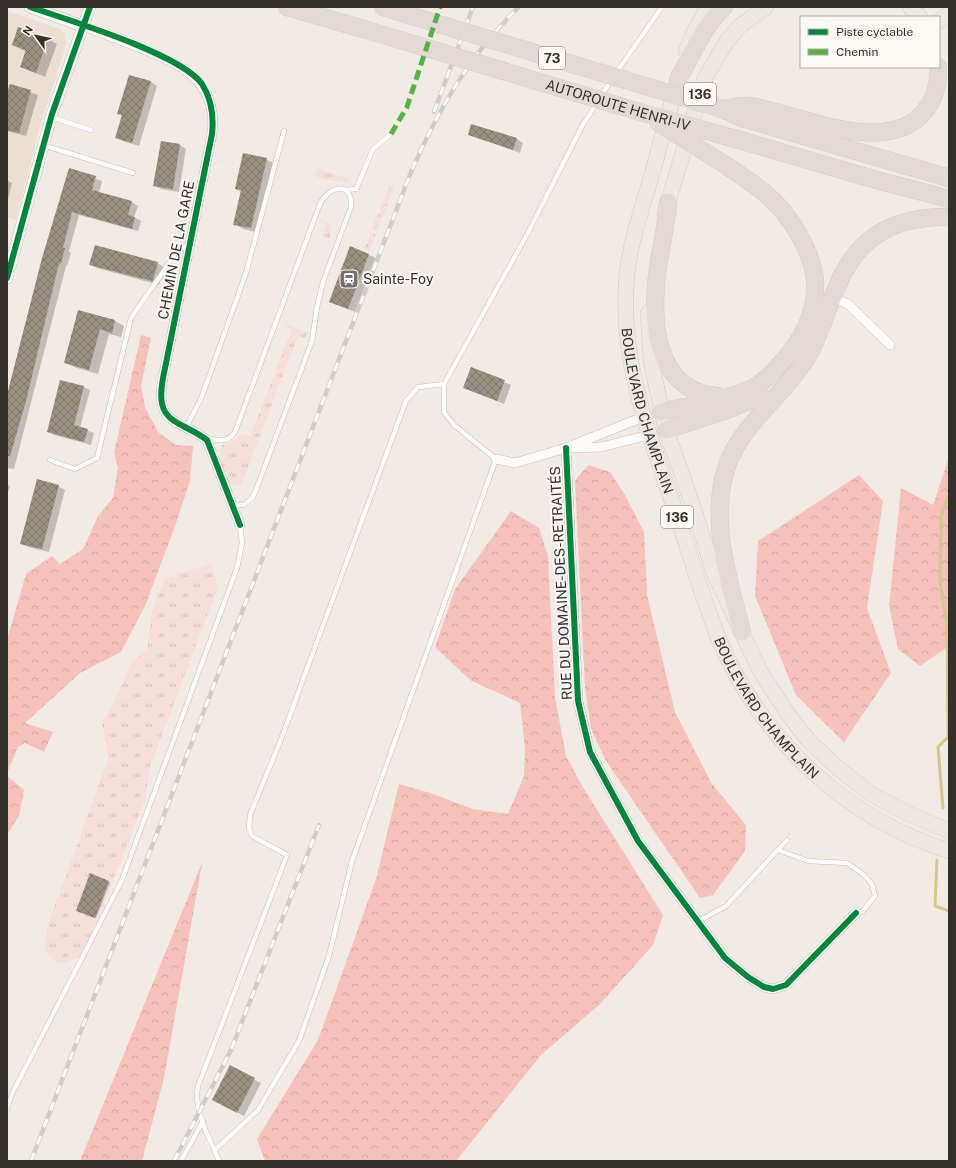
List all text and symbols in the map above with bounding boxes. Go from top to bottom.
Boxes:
north arrow [16,16,56,56]
legend [800,16,940,68]
text: N [20,24,35,37]
text: Piste cyclable [836,25,913,39]
text: Chemin [836,45,878,59]
road number: 73 [539,47,565,69]
street label: AUTOROUTE HENRI-IV [544,76,693,134]
road number: 136 [684,83,716,105]
street label: CHEMIN DE LA GARE [155,179,197,321]
station icon: Sainte-Foy [338,268,360,290]
place label: Sainte-Foy [363,271,434,287]
street label: BOULEVARD CHAMPLAIN [619,327,677,496]
street label: RUE DU DOMAINE-DES-RETRAITÉS [546,466,575,700]
road number: 136 [661,506,693,528]
street label: BOULEVARD CHAMPLAIN [711,635,822,782]

